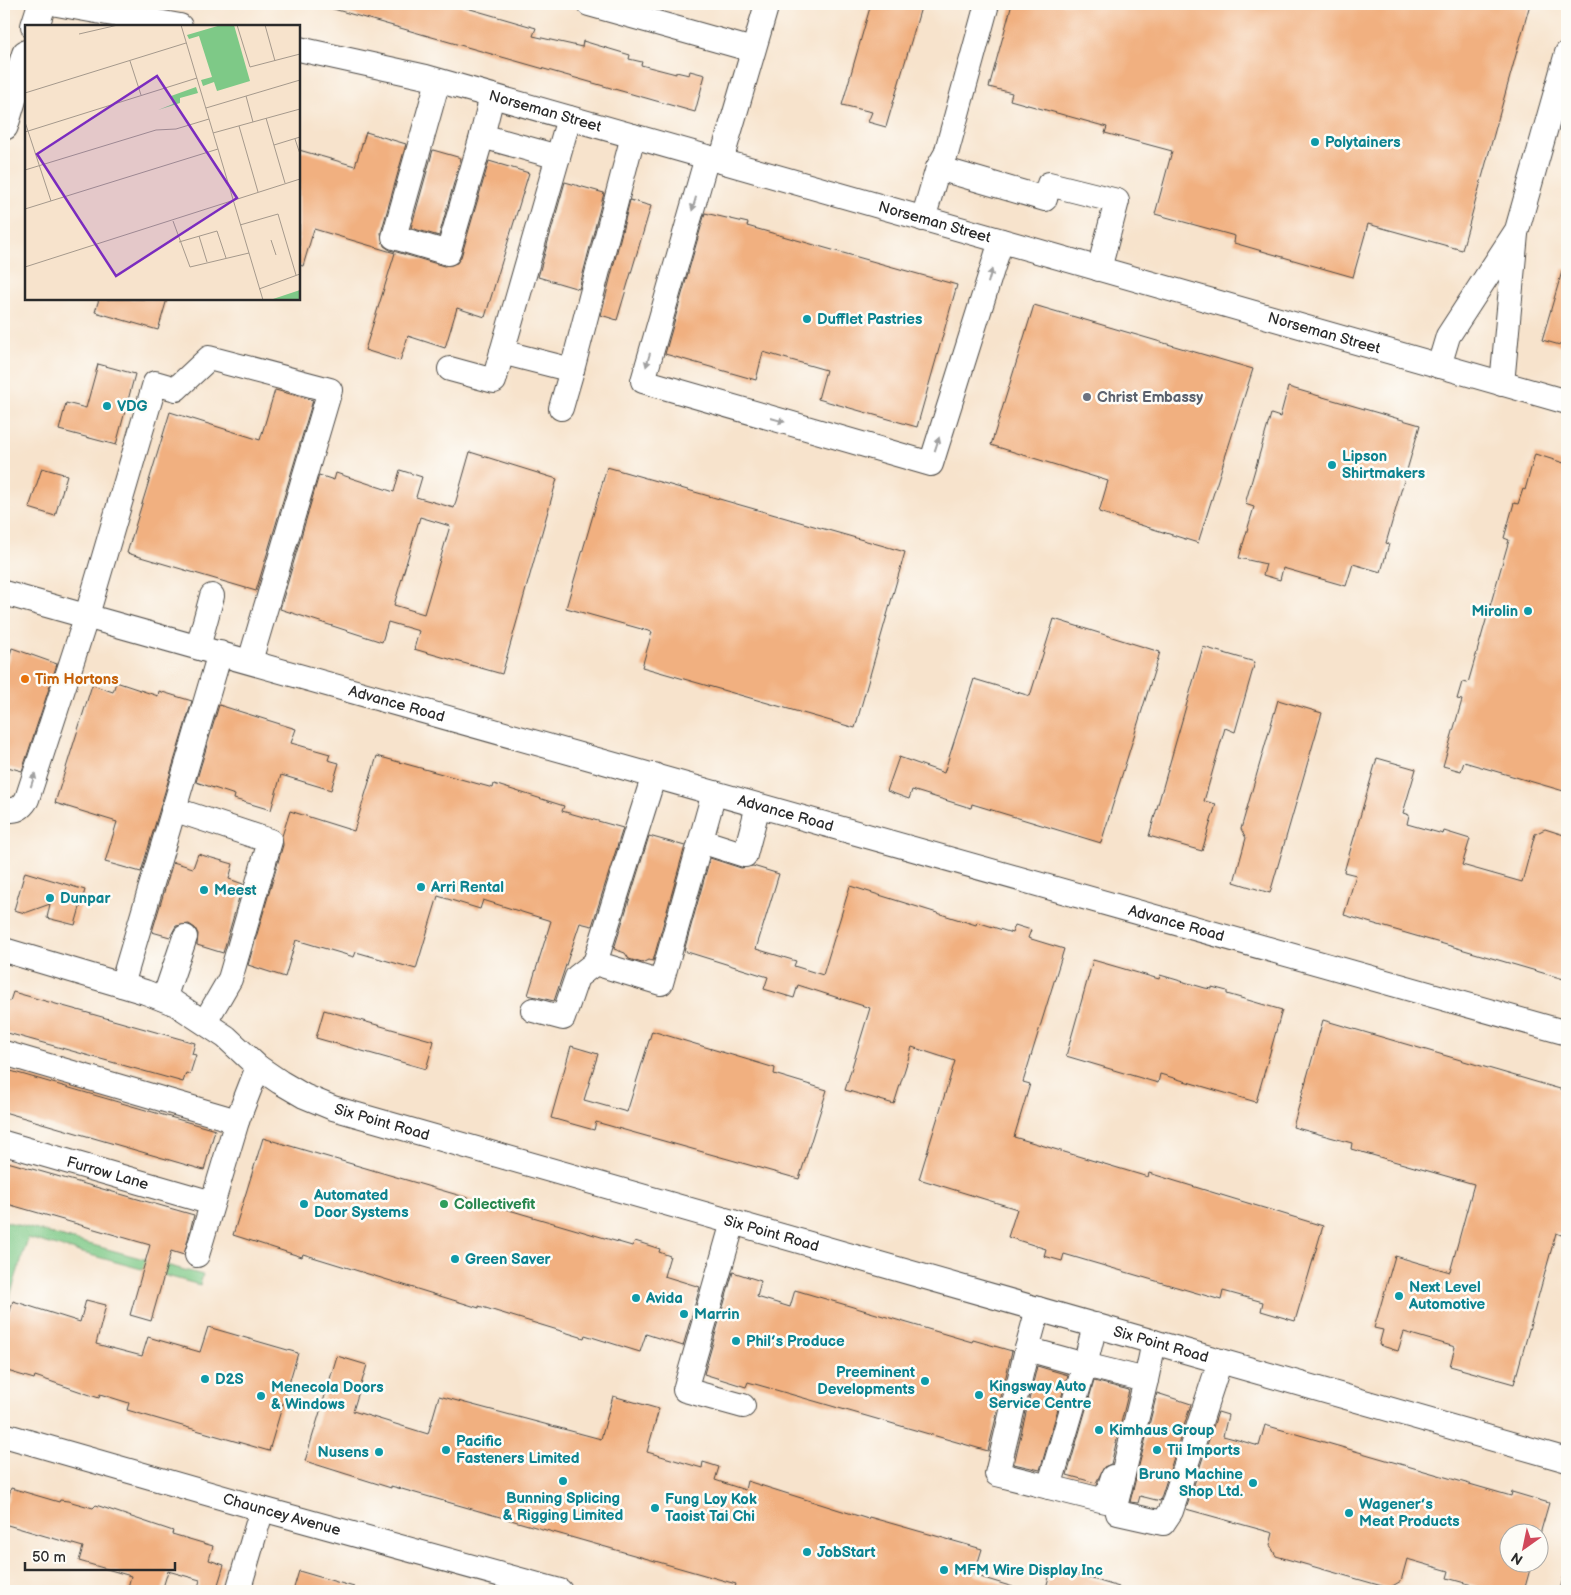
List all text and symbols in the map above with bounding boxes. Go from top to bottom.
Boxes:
inset map [25,25,300,300]
street label: Norseman Street [487,86,604,136]
place label: Polytainers [1325,133,1401,152]
marker: Polytainers [1309,136,1321,148]
one-way arrow [689,197,697,212]
street label: Norseman Street [876,197,993,247]
one-way arrow [987,269,995,284]
street label: Norseman Street [1266,308,1383,358]
place label: Dufflet Pastries [817,310,922,329]
marker: Dufflet Pastries [801,313,813,325]
one-way arrow [644,353,652,368]
place label: Christ Embassy [1097,388,1203,407]
marker: Christ Embassy [1081,391,1093,403]
place label: VDG [117,397,148,416]
marker: VDG [101,400,113,412]
one-way arrow [771,416,786,424]
one-way arrow [934,436,942,451]
place label: Lipson Shirtmakers [1342,447,1425,483]
marker: Lipson Shirtmakers [1326,459,1338,471]
place label: Mirolin [1471,602,1518,621]
marker: Mirolin [1522,605,1534,617]
place label: Tim Hortons [35,670,119,689]
marker: Tim Hortons [19,673,31,685]
street label: Advance Road [347,681,447,726]
one-way arrow [30,773,38,788]
street label: Advance Road [736,791,836,836]
place label: Arri Rental [430,878,504,897]
place label: Meest [214,881,257,900]
marker: Arri Rental [415,881,427,893]
marker: Meest [198,884,210,896]
place label: Dunpar [60,889,111,908]
marker: Dunpar [44,892,56,904]
street label: Advance Road [1126,901,1227,946]
street label: Six Point Road [332,1099,432,1145]
street label: Furrow Lane [65,1152,151,1194]
place label: Automated Door Systems [313,1186,409,1222]
place label: Collectivefit [454,1195,535,1214]
marker: Automated Door Systems [298,1198,310,1210]
marker: Collectivefit [438,1198,450,1210]
street label: Six Point Road [722,1211,821,1256]
place label: Green Saver [465,1250,552,1269]
marker: Green Saver [449,1253,461,1265]
place label: Next Level Automotive [1408,1278,1486,1314]
place label: Avida [645,1289,683,1308]
marker: Next Level Automotive [1393,1290,1405,1302]
marker: Avida [630,1292,642,1304]
place label: Marrin [694,1305,740,1324]
marker: Marrin [678,1308,690,1320]
street label: Six Point Road [1111,1322,1211,1367]
place label: Phil’s Produce [746,1332,845,1351]
marker: Phil’s Produce [730,1335,742,1347]
place label: Preeminent Developments [817,1363,915,1399]
place label: D2S [215,1370,244,1389]
marker: D2S [199,1373,211,1385]
marker: Preeminent Developments [919,1375,931,1387]
place label: Kingsway Auto Service Centre [989,1377,1092,1413]
place label: Menecola Doors & Windows [271,1378,384,1414]
marker: Kingsway Auto Service Centre [973,1389,985,1401]
marker: Menecola Doors & Windows [255,1390,267,1402]
place label: Kimhaus Group [1109,1421,1215,1440]
marker: Kimhaus Group [1093,1424,1105,1436]
place label: Pacific Fasteners Limited [456,1432,579,1468]
place label: Tii Imports [1167,1441,1240,1460]
place label: Nusens [318,1443,369,1462]
marker: Pacific Fasteners Limited [440,1444,452,1456]
marker: Tii Imports [1151,1444,1163,1456]
marker: Nusens [373,1446,385,1458]
place label: Bruno Machine Shop Ltd. [1138,1465,1243,1501]
marker: Bunning Splicing & Rigging Limited [557,1475,569,1487]
marker: Bruno Machine Shop Ltd. [1247,1477,1259,1489]
street label: Chauncey Avenue [221,1489,343,1540]
place label: Bunning Splicing & Rigging Limited [503,1489,623,1525]
place label: Fung Loy Kok Taoist Tai Chi [665,1490,757,1526]
place label: Wagener’s Meat Products [1359,1495,1460,1531]
marker: Fung Loy Kok Taoist Tai Chi [649,1502,661,1514]
marker: Wagener’s Meat Products [1343,1507,1355,1519]
north arrow [1498,1522,1548,1572]
scale bar [25,1540,175,1572]
place label: JobStart [817,1543,876,1562]
marker: JobStart [801,1546,813,1558]
text: 50 m [32,1548,66,1567]
text: N [1508,1548,1526,1568]
place label: MFM Wire Display Inc [954,1561,1103,1580]
marker: MFM Wire Display Inc [938,1564,950,1576]

